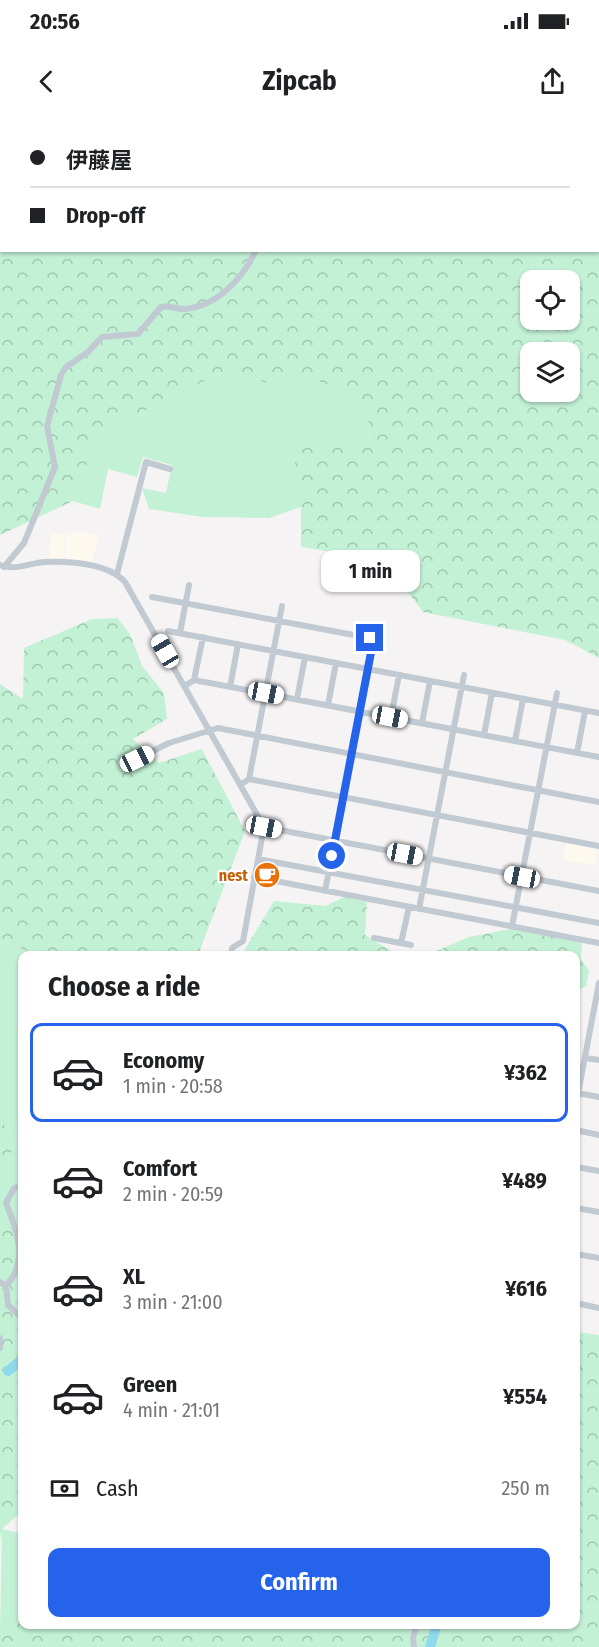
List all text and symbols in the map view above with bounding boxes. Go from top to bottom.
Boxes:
text: 20:56 [30,8,80,35]
icon: back [30,65,63,98]
text: Zipcab [262,65,337,97]
icon: share [536,65,569,98]
text: 伊藤屋 [66,147,132,174]
text: Drop-off [66,202,145,229]
map controls [520,270,580,402]
button: locate [520,270,580,330]
button: layers [520,342,580,402]
callout: 1 min [320,551,419,593]
text: 1 min [349,559,392,583]
route end [356,624,383,651]
car [148,631,182,671]
car [247,681,285,705]
car [371,705,409,729]
car [117,743,157,775]
car [245,815,283,839]
route start [318,842,345,869]
car [386,842,424,866]
cafe icon: nest [252,860,282,890]
car [503,865,541,889]
place label: nest [219,866,248,885]
text: Choose a ride [48,971,200,1003]
icon: car [51,1046,105,1100]
text: Economy [123,1047,204,1074]
text: ¥362 [504,1059,547,1086]
text: 1 min · 20:58 [123,1074,223,1098]
icon: car [51,1154,105,1208]
text: Comfort [123,1155,197,1182]
text: ¥489 [502,1167,547,1194]
text: 2 min · 20:59 [123,1182,223,1206]
icon: car [51,1262,105,1316]
text: XL [123,1263,145,1290]
text: ¥616 [505,1275,547,1302]
text: 3 min · 21:00 [123,1290,223,1314]
icon: car [51,1370,105,1424]
text: Green [123,1371,177,1398]
text: ¥554 [503,1383,547,1410]
text: 4 min · 21:01 [123,1398,220,1422]
icon: cash [48,1472,81,1505]
text: Cash [96,1475,139,1502]
text: 250 m [502,1476,550,1500]
button: Confirm [48,1548,550,1617]

